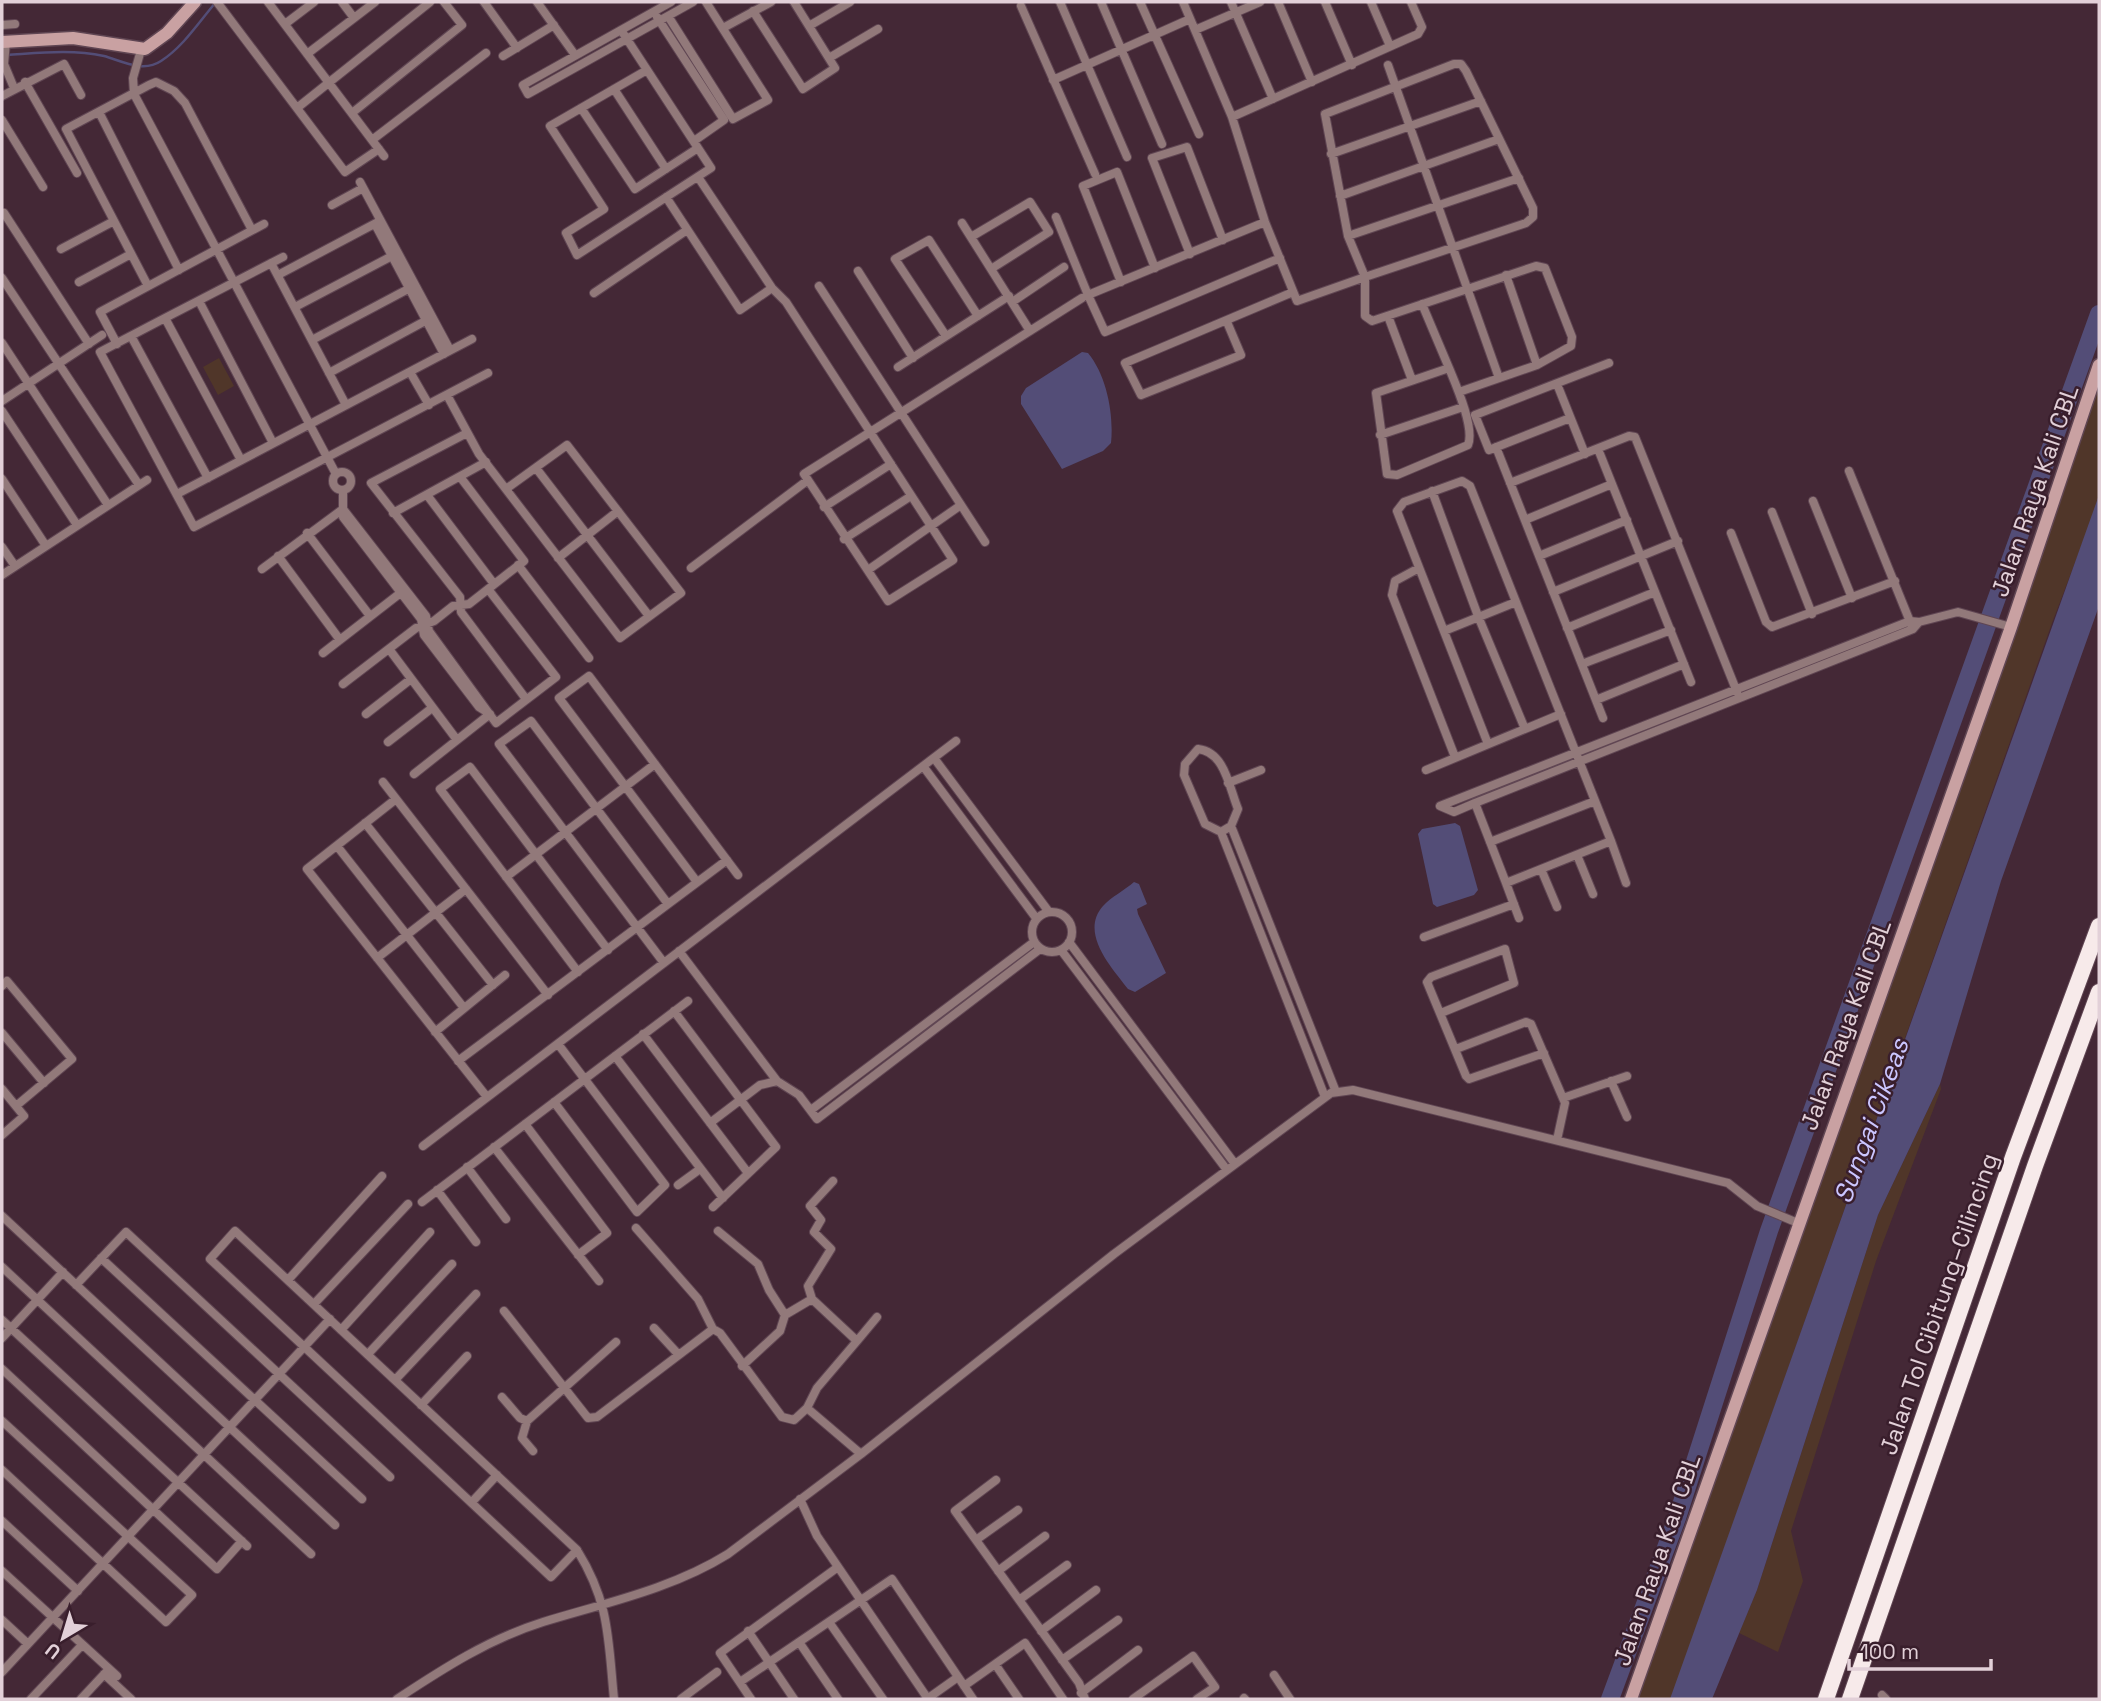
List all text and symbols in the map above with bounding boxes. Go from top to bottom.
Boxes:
street label: Jalan Raya Kali CBL [1984,381,2085,601]
street label: Jalan Raya Kali CBL [1793,915,1898,1134]
water label: Sungai Cikeas [1825,1033,1917,1208]
street label: Jalan Tol Cibitung–Cilincing [1872,1149,2005,1459]
street label: Jalan Raya Kali CBL [1606,1450,1707,1670]
north arrow [28,1603,98,1673]
scale bar [1849,1628,1991,1672]
text: U [40,1637,66,1665]
text: 100 m [1860,1638,1919,1665]

